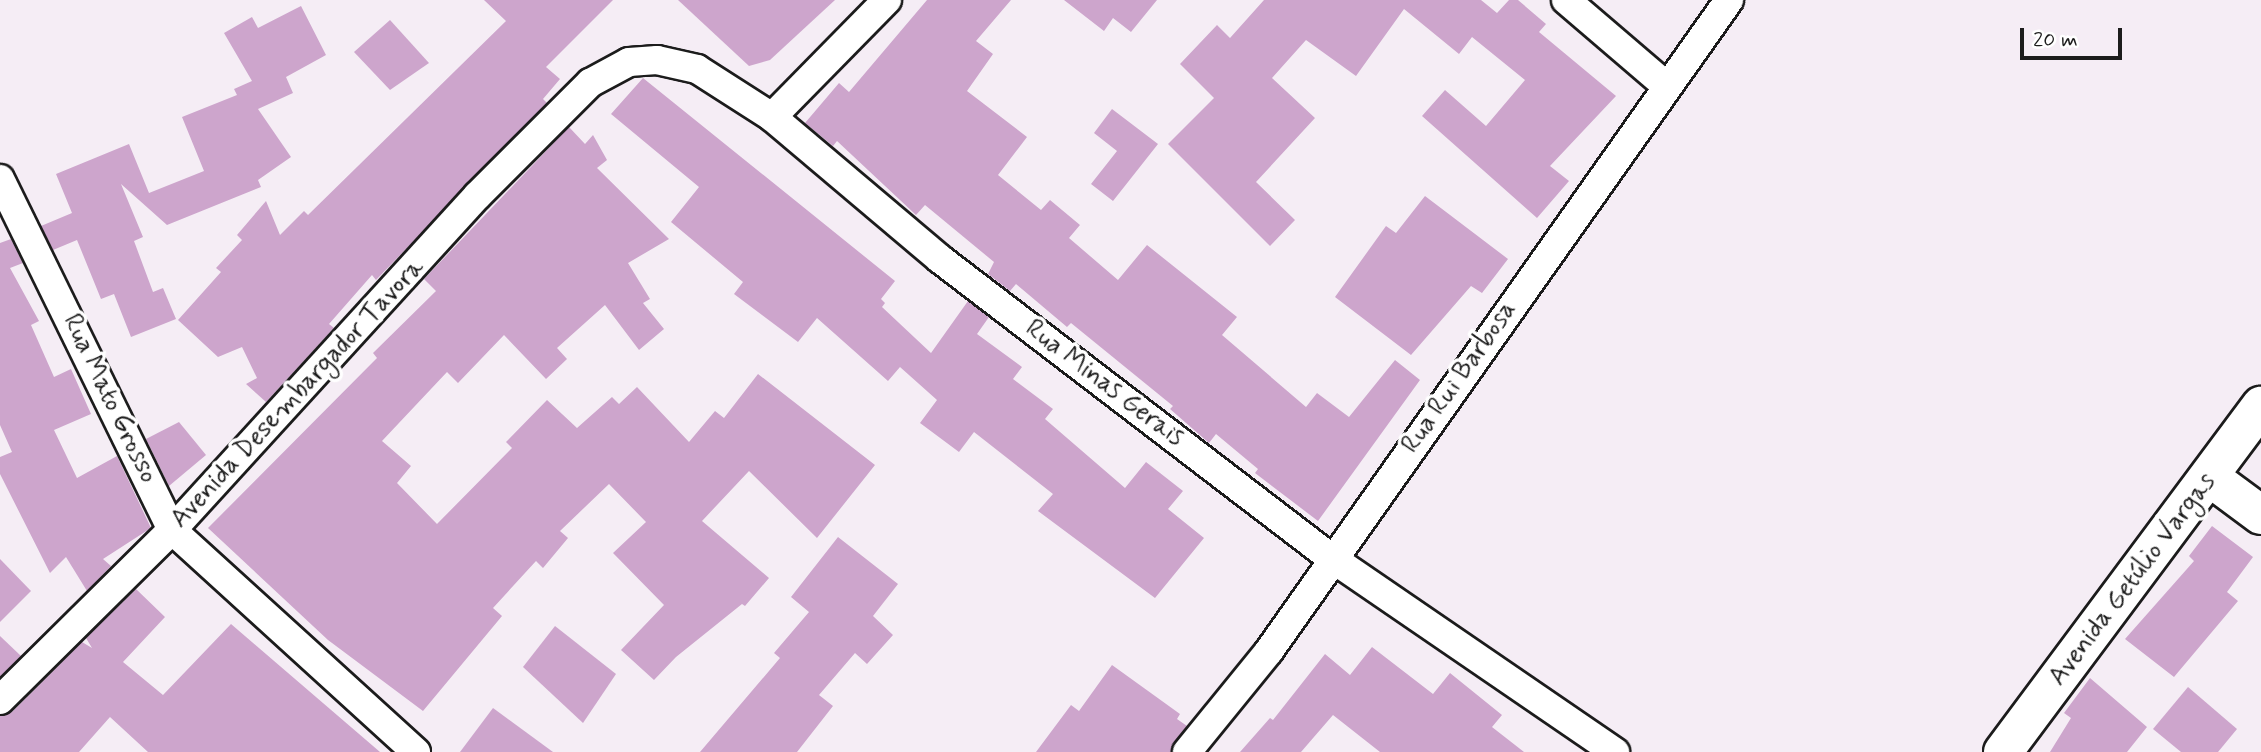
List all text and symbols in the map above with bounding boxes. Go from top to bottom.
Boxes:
scale bar [2023,14,2124,58]
text: 20 m [2033,26,2078,54]
street label: Avenida Desembargador Tavora [165,253,431,535]
street label: Rua Rui Barbosa [1396,296,1524,460]
street label: Rua Mato Grosso [56,311,162,487]
street label: Rua Minas Gerais [1020,315,1188,453]
street label: Avenida Getúlio Vargas [2044,469,2222,691]

